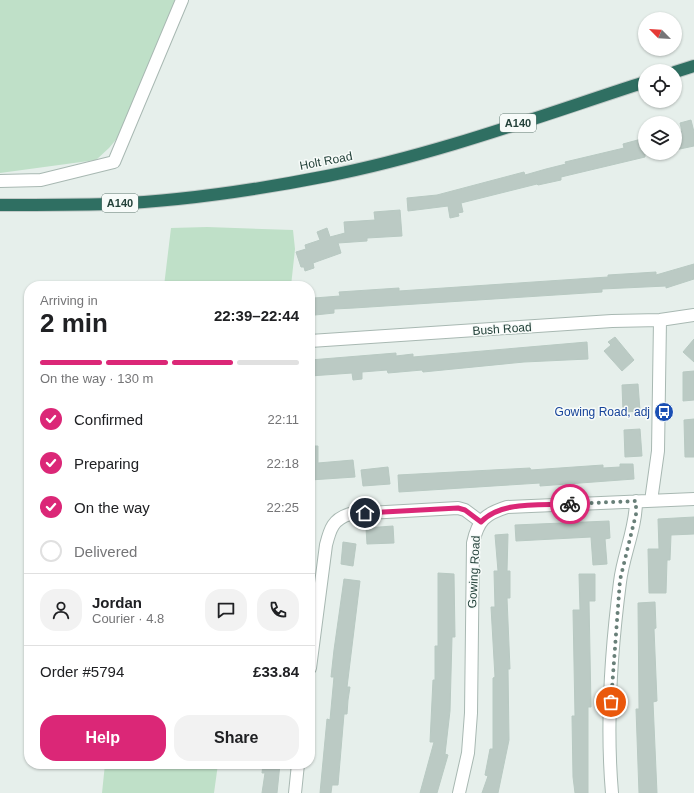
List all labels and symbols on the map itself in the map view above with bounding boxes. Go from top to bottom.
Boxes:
north arrow [638,12,682,56]
road number: A140 [500,114,536,132]
street label: Holt Road [298,149,354,173]
road number: A140 [102,194,138,212]
street label: Bush Road [472,320,532,338]
bus stop icon: Gowing Road, adj [653,401,675,423]
place label: Gowing Road, adj [555,405,650,419]
courier [550,484,590,524]
pin [348,496,382,530]
street label: Gowing Road [465,535,483,609]
pin [594,685,628,719]

